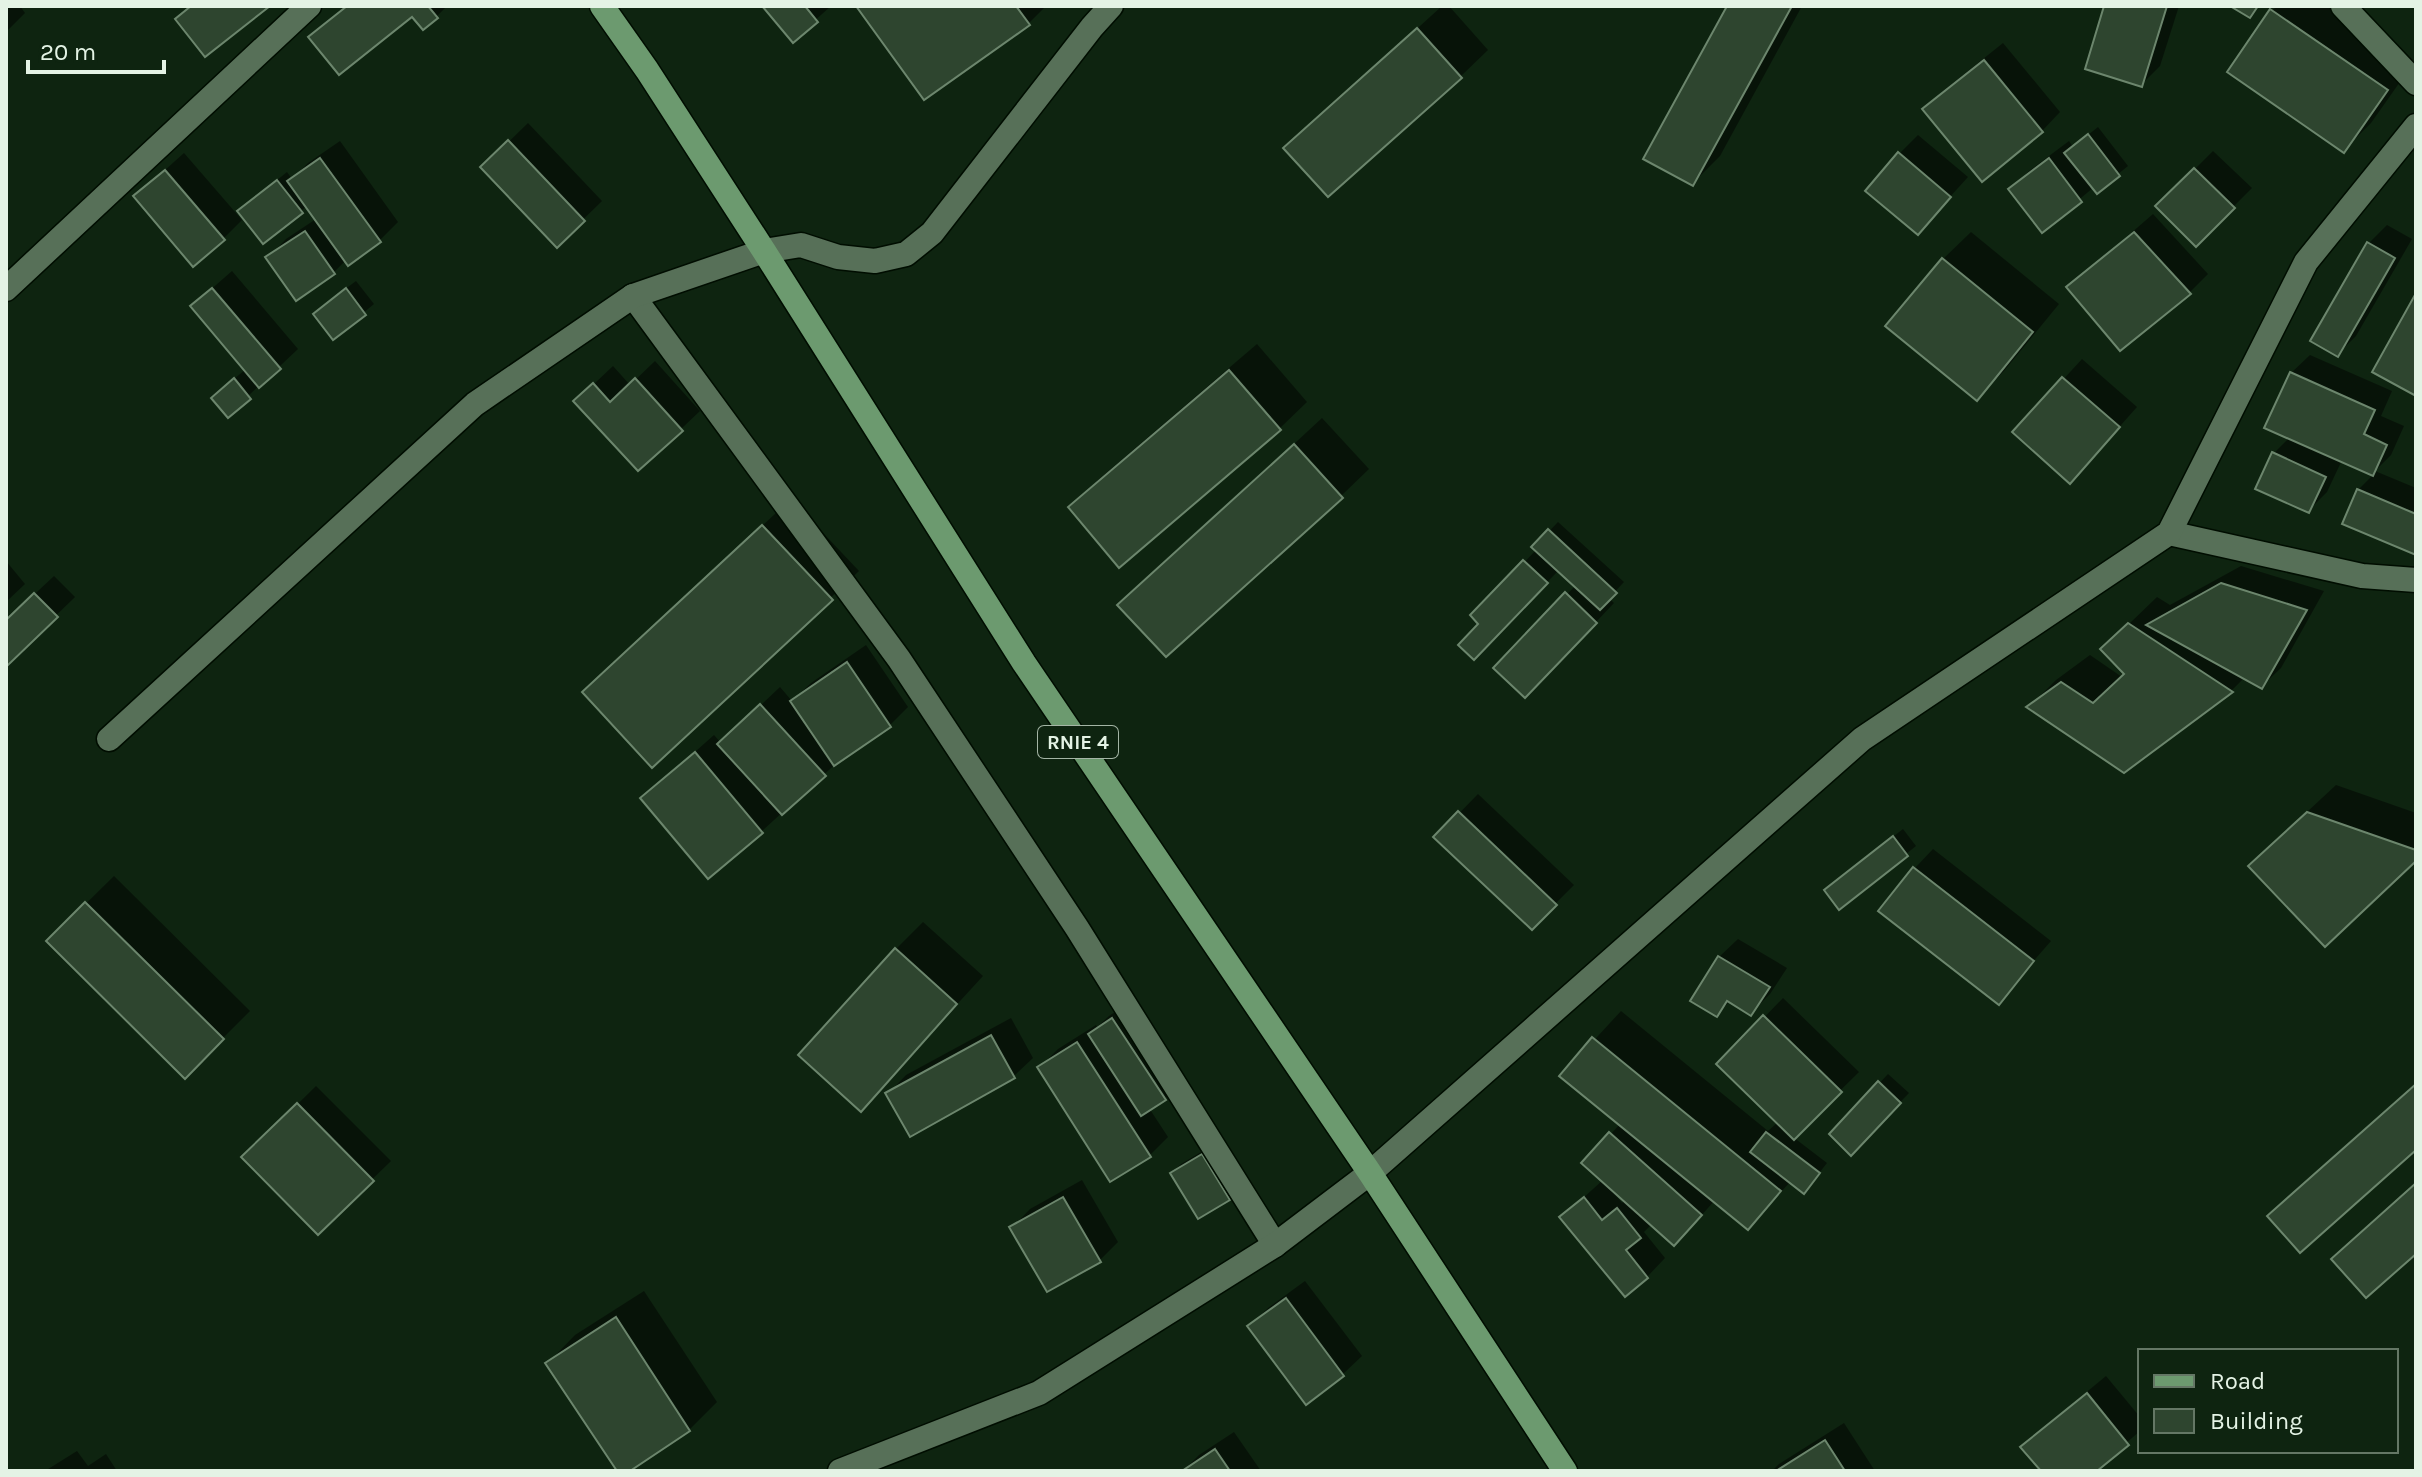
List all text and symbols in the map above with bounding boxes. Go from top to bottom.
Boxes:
scale bar [28,24,164,74]
text: 20 m [40,38,96,66]
road number: RNIE 4 [1038,726,1118,758]
legend [2138,1349,2398,1453]
text: Road [2210,1367,2265,1395]
text: Building [2210,1407,2303,1435]

